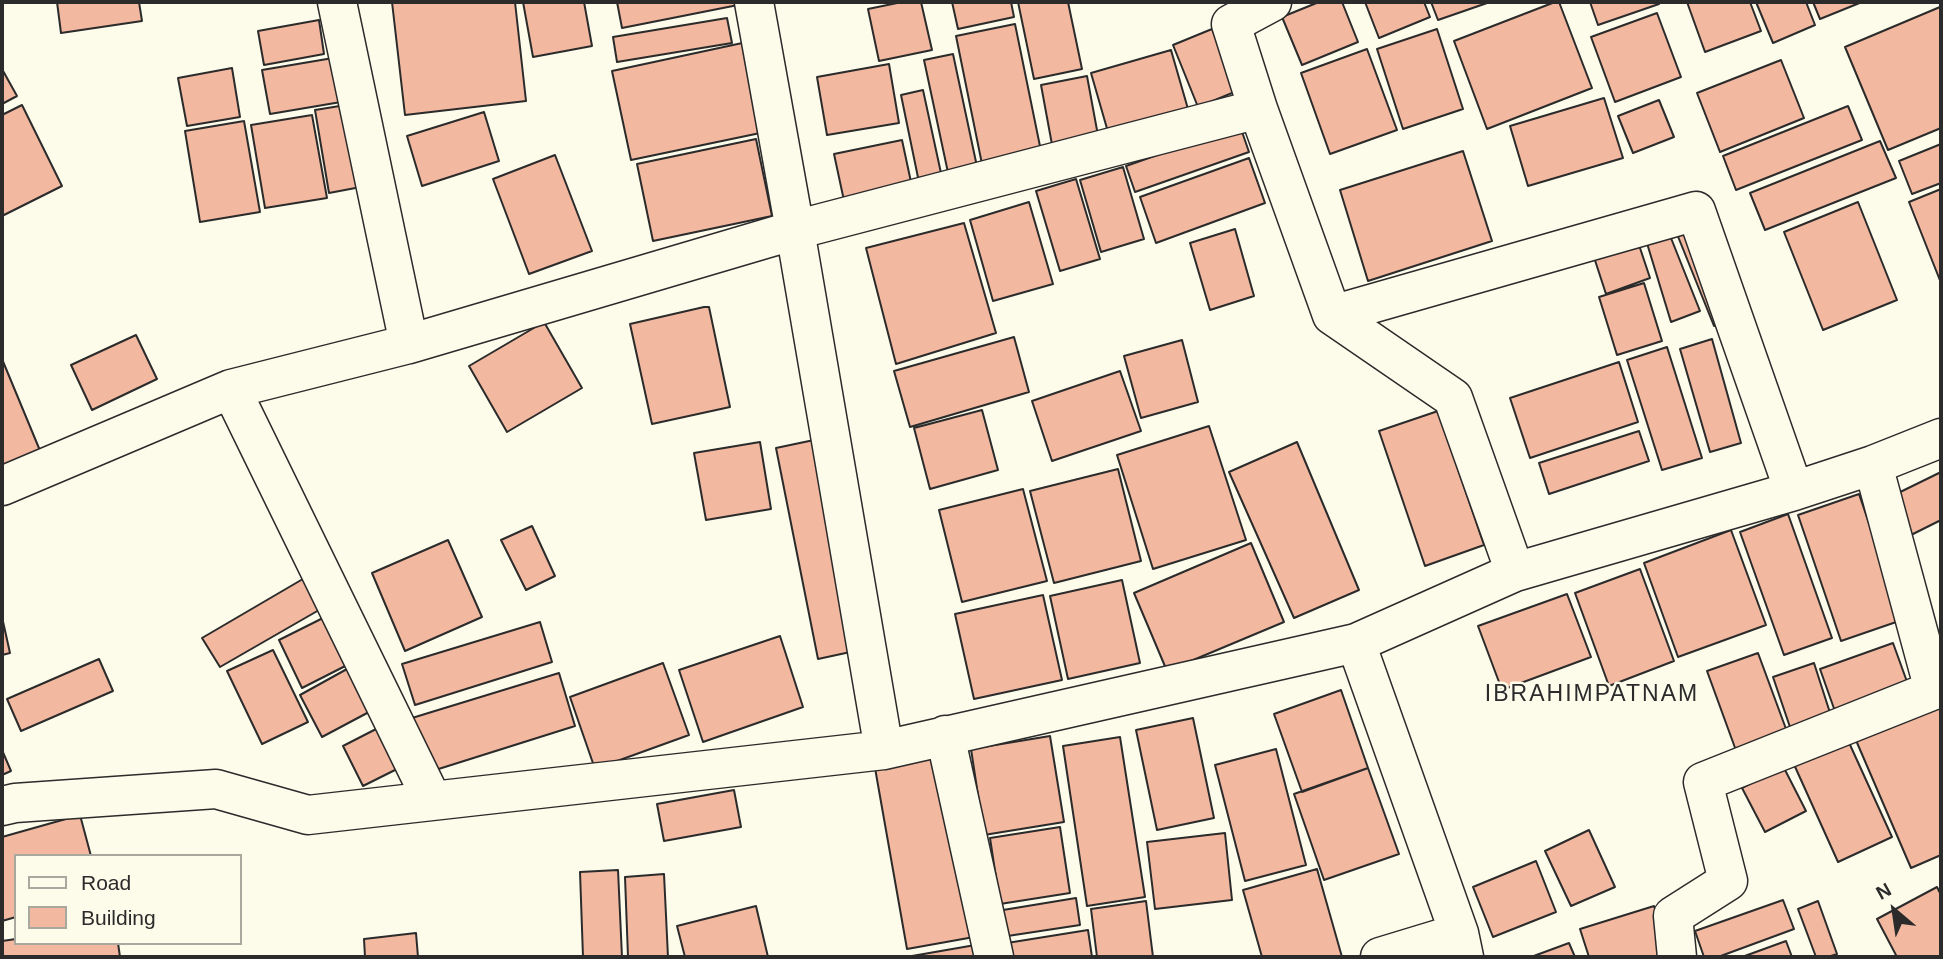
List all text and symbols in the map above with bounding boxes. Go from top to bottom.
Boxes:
district label: IBRAHIMPATNAM [1486,681,1698,709]
legend [14,854,242,945]
text: Road [81,871,131,894]
north arrow [1859,875,1929,945]
text: N [1872,879,1895,904]
text: Building [81,906,156,929]

